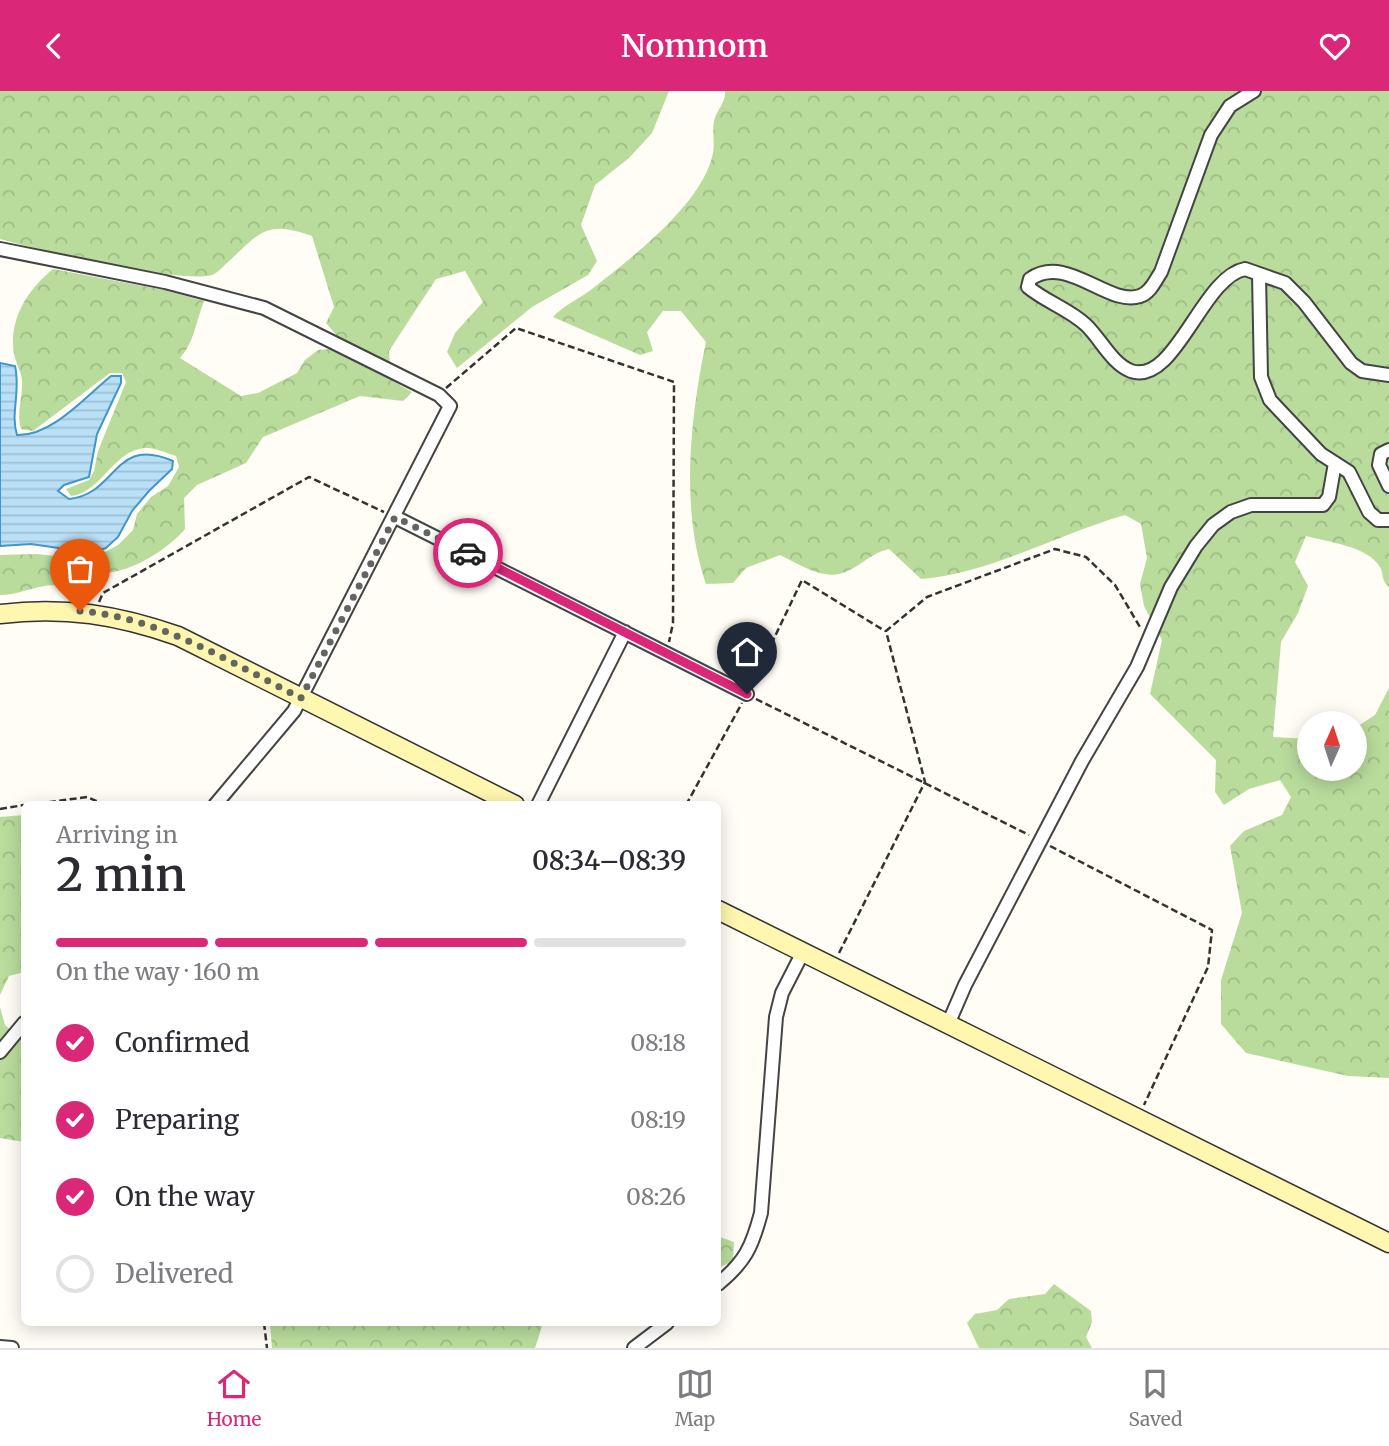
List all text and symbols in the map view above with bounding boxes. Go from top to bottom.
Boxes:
text: Nomnom [621,26,768,66]
icon: back [35,27,73,65]
icon: heart [1316,27,1354,65]
courier [433,518,503,588]
icon: car [449,534,487,572]
pin [50,539,110,611]
icon: bag [61,550,99,588]
pin [717,622,777,694]
icon: home [728,633,766,671]
north arrow [1297,711,1367,781]
map controls [1297,711,1367,781]
text: Arriving in [56,820,178,849]
text: 08:34–08:39 [532,844,686,877]
text: 2 min [56,846,186,904]
text: On the way · 160 m [56,957,260,986]
icon: check [56,1024,94,1062]
text: Confirmed [115,1026,250,1059]
text: 08:18 [630,1028,686,1057]
icon: check [56,1101,94,1139]
text: Preparing [115,1103,239,1136]
text: 08:19 [630,1105,686,1134]
icon: check [56,1178,94,1216]
text: On the way [115,1180,255,1213]
text: 08:26 [626,1182,686,1211]
text: Delivered [115,1257,234,1290]
tab: Home [207,1365,261,1431]
tab: Map [675,1365,715,1431]
tab: Saved [1128,1365,1182,1431]

